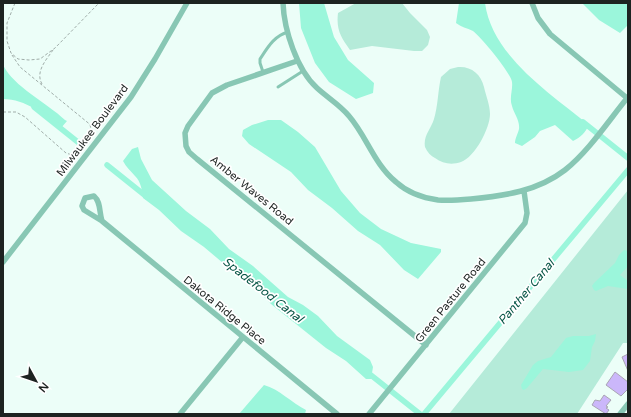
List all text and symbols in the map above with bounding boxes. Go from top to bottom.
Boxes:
street label: Milwaukee Boulevard [54,82,131,179]
street label: Amber Waves Road [208,153,296,228]
water label: Spadefood Canal [220,254,307,327]
water label: Panther Canal [495,255,558,327]
street label: Green Pasture Road [412,256,488,345]
street label: Dakota Ridge Place [181,273,268,348]
north arrow [16,361,56,401]
text: N [35,380,51,395]

